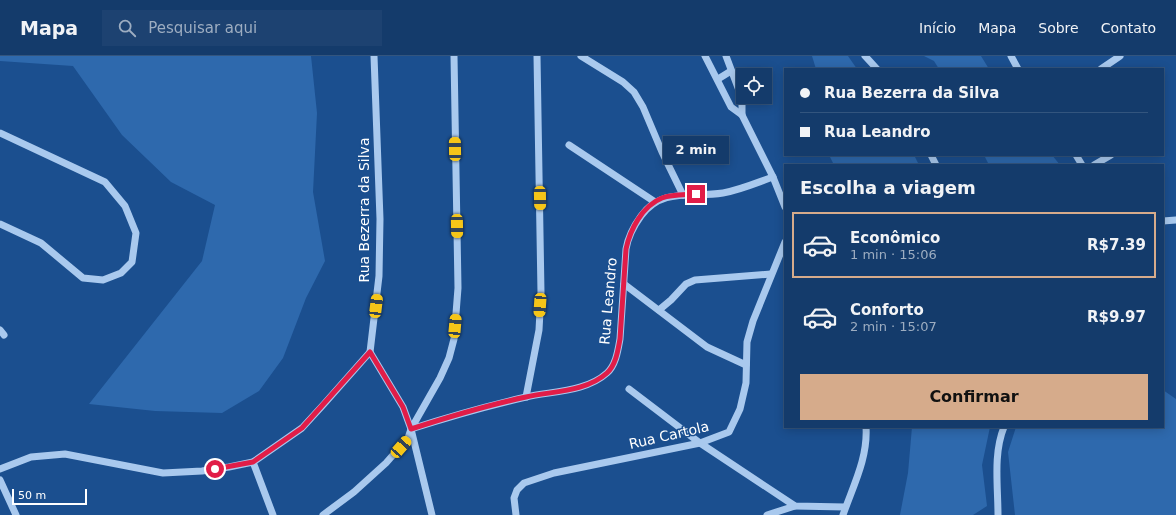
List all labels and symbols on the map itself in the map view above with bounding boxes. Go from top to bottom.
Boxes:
callout: 2 min [663,136,729,164]
car [449,137,461,161]
street label: Rua Bezerra da Silva [356,138,372,282]
route end [687,185,705,203]
car [534,186,546,210]
car [451,214,463,238]
street label: Rua Leandro [596,257,620,345]
car [369,293,383,319]
car [533,293,547,317]
car [448,314,462,338]
street label: Rua Cartola [627,418,711,452]
car [389,434,413,460]
route start [206,460,224,478]
scale bar [12,487,87,506]

